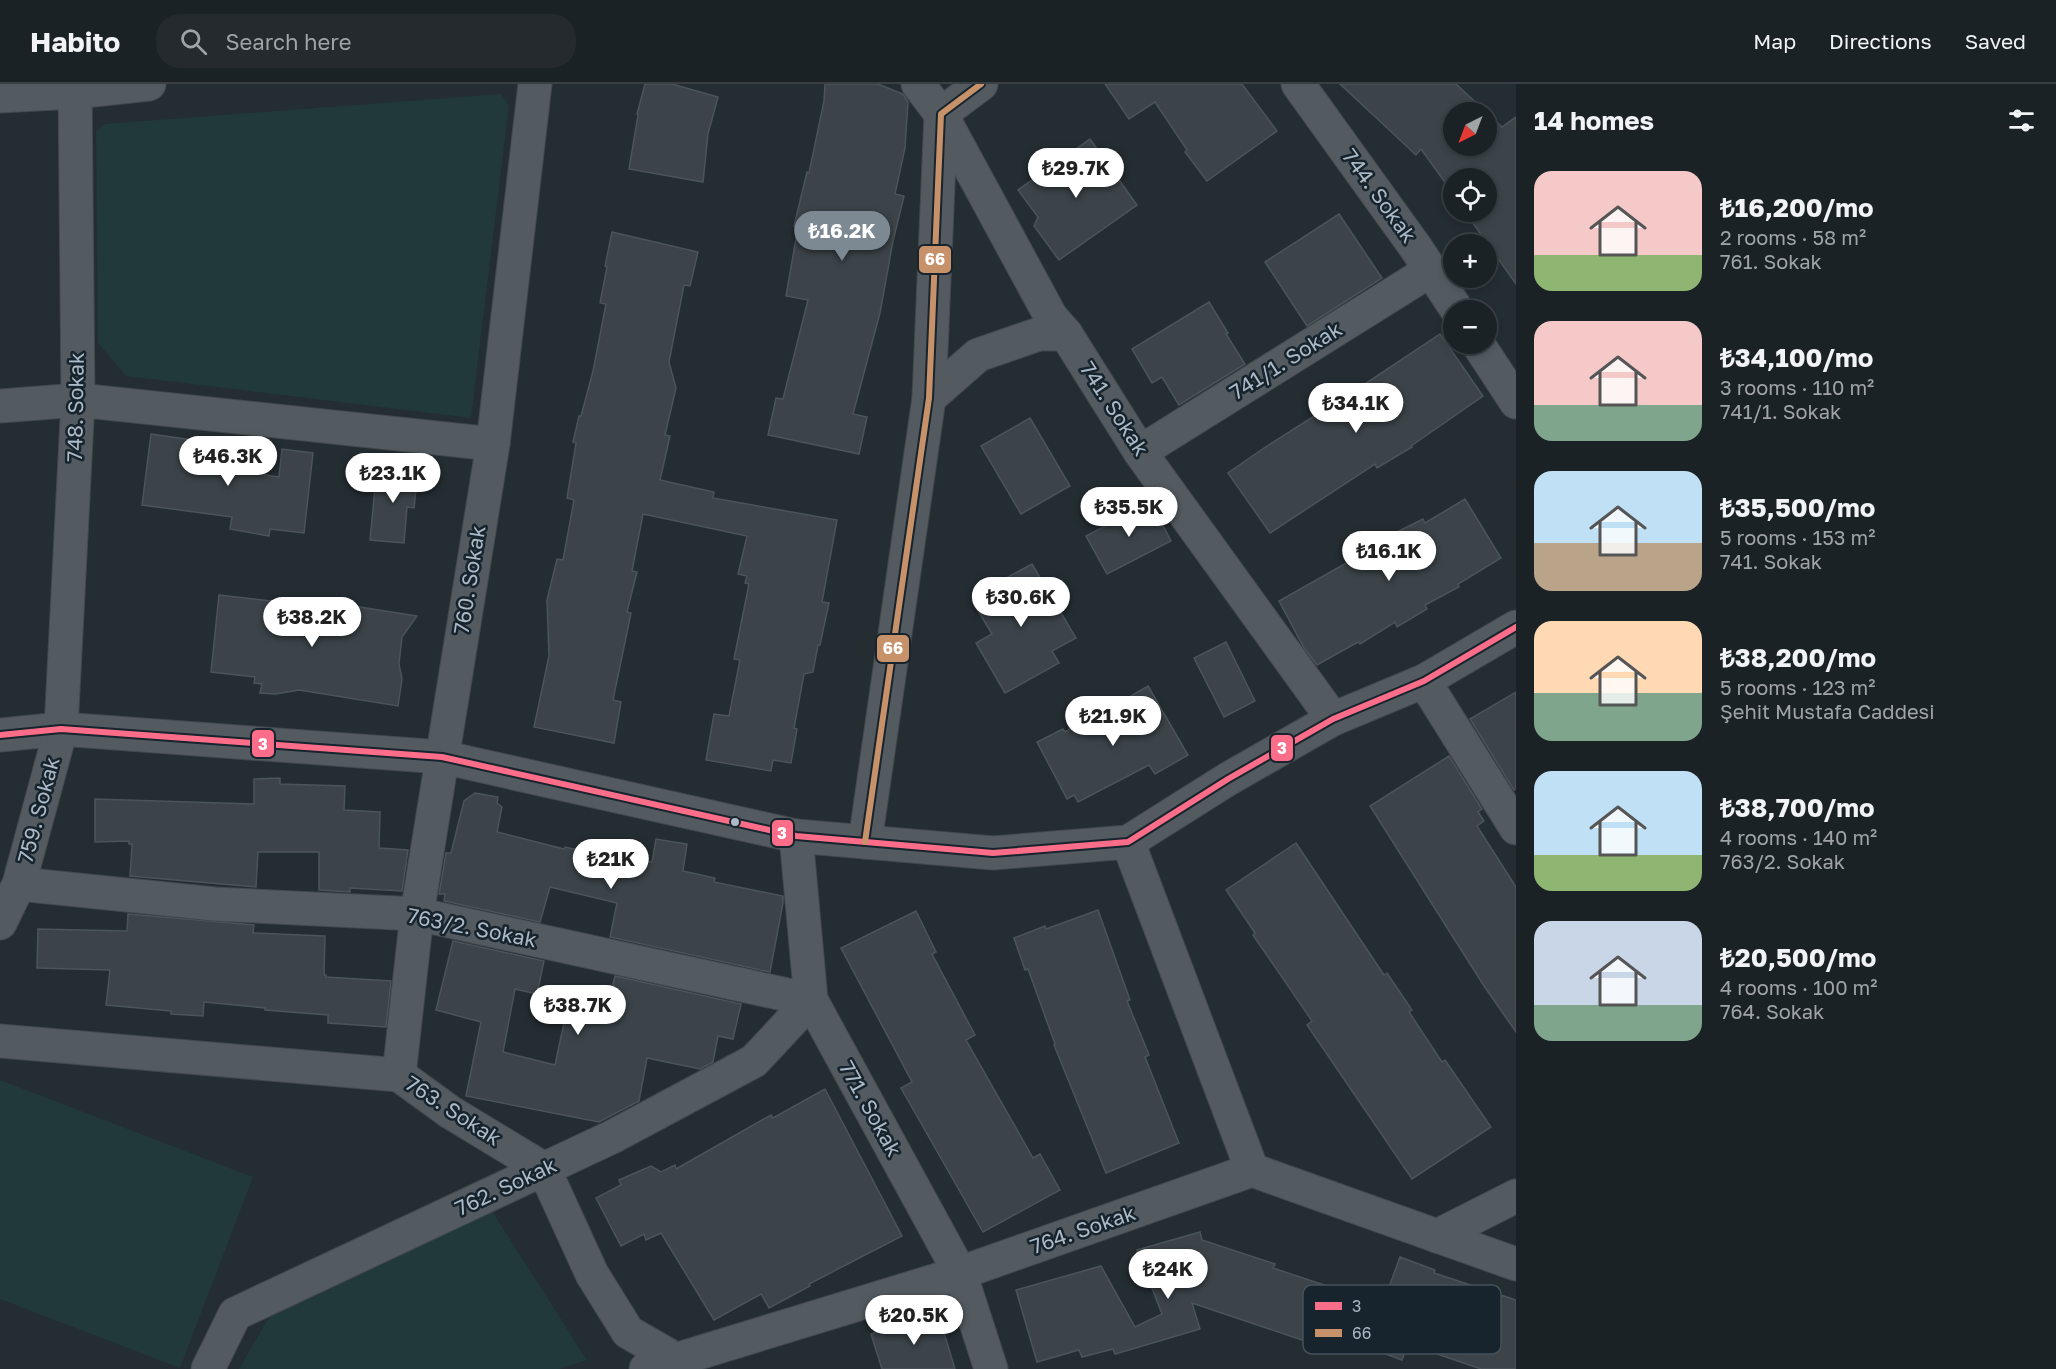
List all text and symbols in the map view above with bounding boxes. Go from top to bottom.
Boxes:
search box [156,14,576,68]
text: Habito [30,25,120,58]
icon: search [177,25,210,58]
text: Search here [225,28,351,55]
text: Map [1753,28,1796,54]
text: Directions [1829,28,1932,54]
text: Saved [1965,28,2026,54]
north arrow [1443,102,1497,156]
map controls [1443,102,1497,354]
icon: filters [2005,104,2038,137]
text: 14 homes [1534,105,1654,136]
street label: 744. Sokak [1337,143,1423,248]
pin: ₺29.7K [1027,148,1125,199]
text: ₺29.7K [1042,155,1110,179]
button: locate [1443,168,1497,222]
text: ₺16,200/mo [1720,192,1874,223]
icon: home [1582,195,1654,267]
pin: ₺16.2K [793,211,891,262]
text: ₺16.2K [808,218,876,242]
text: 2 rooms · 58 m² [1720,225,1866,249]
button: + [1443,234,1497,288]
line badge: 66 [918,245,952,274]
text: 66 [925,249,945,269]
text: 761. Sokak [1720,249,1822,273]
button: − [1443,300,1497,354]
street label: 741/1. Sokak [1225,315,1346,405]
text: ₺34,100/mo [1720,342,1873,373]
icon: home [1582,345,1654,417]
street label: 748. Sokak [61,352,89,462]
street label: 741. Sokak [1075,356,1155,461]
text: 3 rooms · 110 m² [1720,375,1874,399]
pin: ₺34.1K [1307,383,1405,434]
text: ₺34.1K [1322,390,1390,414]
text: 741/1. Sokak [1720,399,1841,423]
pin: ₺46.3K [179,436,277,487]
text: ₺46.3K [193,443,263,467]
pin: ₺23.1K [344,453,442,504]
text: ₺23.1K [359,460,427,484]
pin: ₺35.5K [1080,487,1178,538]
text: ₺35,500/mo [1720,492,1875,523]
text: ₺35.5K [1095,494,1163,518]
icon: home [1582,495,1654,567]
street label: 760. Sokak [448,523,490,636]
text: 5 rooms · 153 m² [1720,525,1875,549]
pin: ₺16.1K [1340,531,1438,582]
text: ₺16.1K [1356,538,1422,562]
text: 741. Sokak [1720,549,1822,573]
pin: ₺30.6K [972,577,1070,628]
text: ₺30.6K [986,584,1056,608]
pin: ₺38.2K [263,597,361,648]
text: ₺38.2K [277,604,347,628]
line badge: 66 [876,634,910,663]
text: 66 [883,638,903,658]
text: ₺38,200/mo [1720,642,1876,673]
icon: home [1582,645,1654,717]
text: 5 rooms · 123 m² [1720,675,1875,699]
pin: ₺21.9K [1064,696,1162,747]
text: Şehit Mustafa Caddesi [1720,699,1935,723]
text: ₺21.9K [1079,703,1147,727]
line badge: 3 [251,729,275,758]
text: 3 [258,734,268,754]
line badge: 3 [1270,734,1294,762]
text: 3 [1277,738,1287,758]
street label: 759. Sokak [11,754,65,866]
text: ₺38,700/mo [1720,792,1875,823]
icon: home [1582,795,1654,867]
unlabelled marker [729,816,741,828]
line badge: 3 [771,819,794,847]
text: 3 [777,823,787,843]
text: 4 rooms · 140 m² [1720,825,1877,849]
pin: ₺21K [575,839,647,890]
text: ₺21K [587,846,635,870]
text: 763/2. Sokak [1720,849,1845,873]
street label: 763/2. Sokak [405,902,539,952]
text: ₺20,500/mo [1720,942,1876,973]
icon: home [1582,945,1654,1017]
text: 4 rooms · 100 m² [1720,975,1878,999]
pin: ₺38.7K [529,985,627,1036]
text: ₺38.7K [544,992,612,1016]
text: 764. Sokak [1720,999,1824,1023]
street label: 771. Sokak [834,1056,908,1161]
street label: 763. Sokak [401,1070,506,1151]
street label: 762. Sokak [451,1151,561,1221]
street label: 764. Sokak [1027,1199,1139,1259]
pin: ₺24K [1132,1249,1204,1300]
text: ₺24K [1143,1256,1193,1280]
legend [1303,1285,1501,1354]
pin: ₺20.5K [865,1295,963,1346]
text: 3 [1352,1296,1361,1316]
text: ₺20.5K [879,1302,949,1326]
text: 66 [1352,1323,1371,1343]

